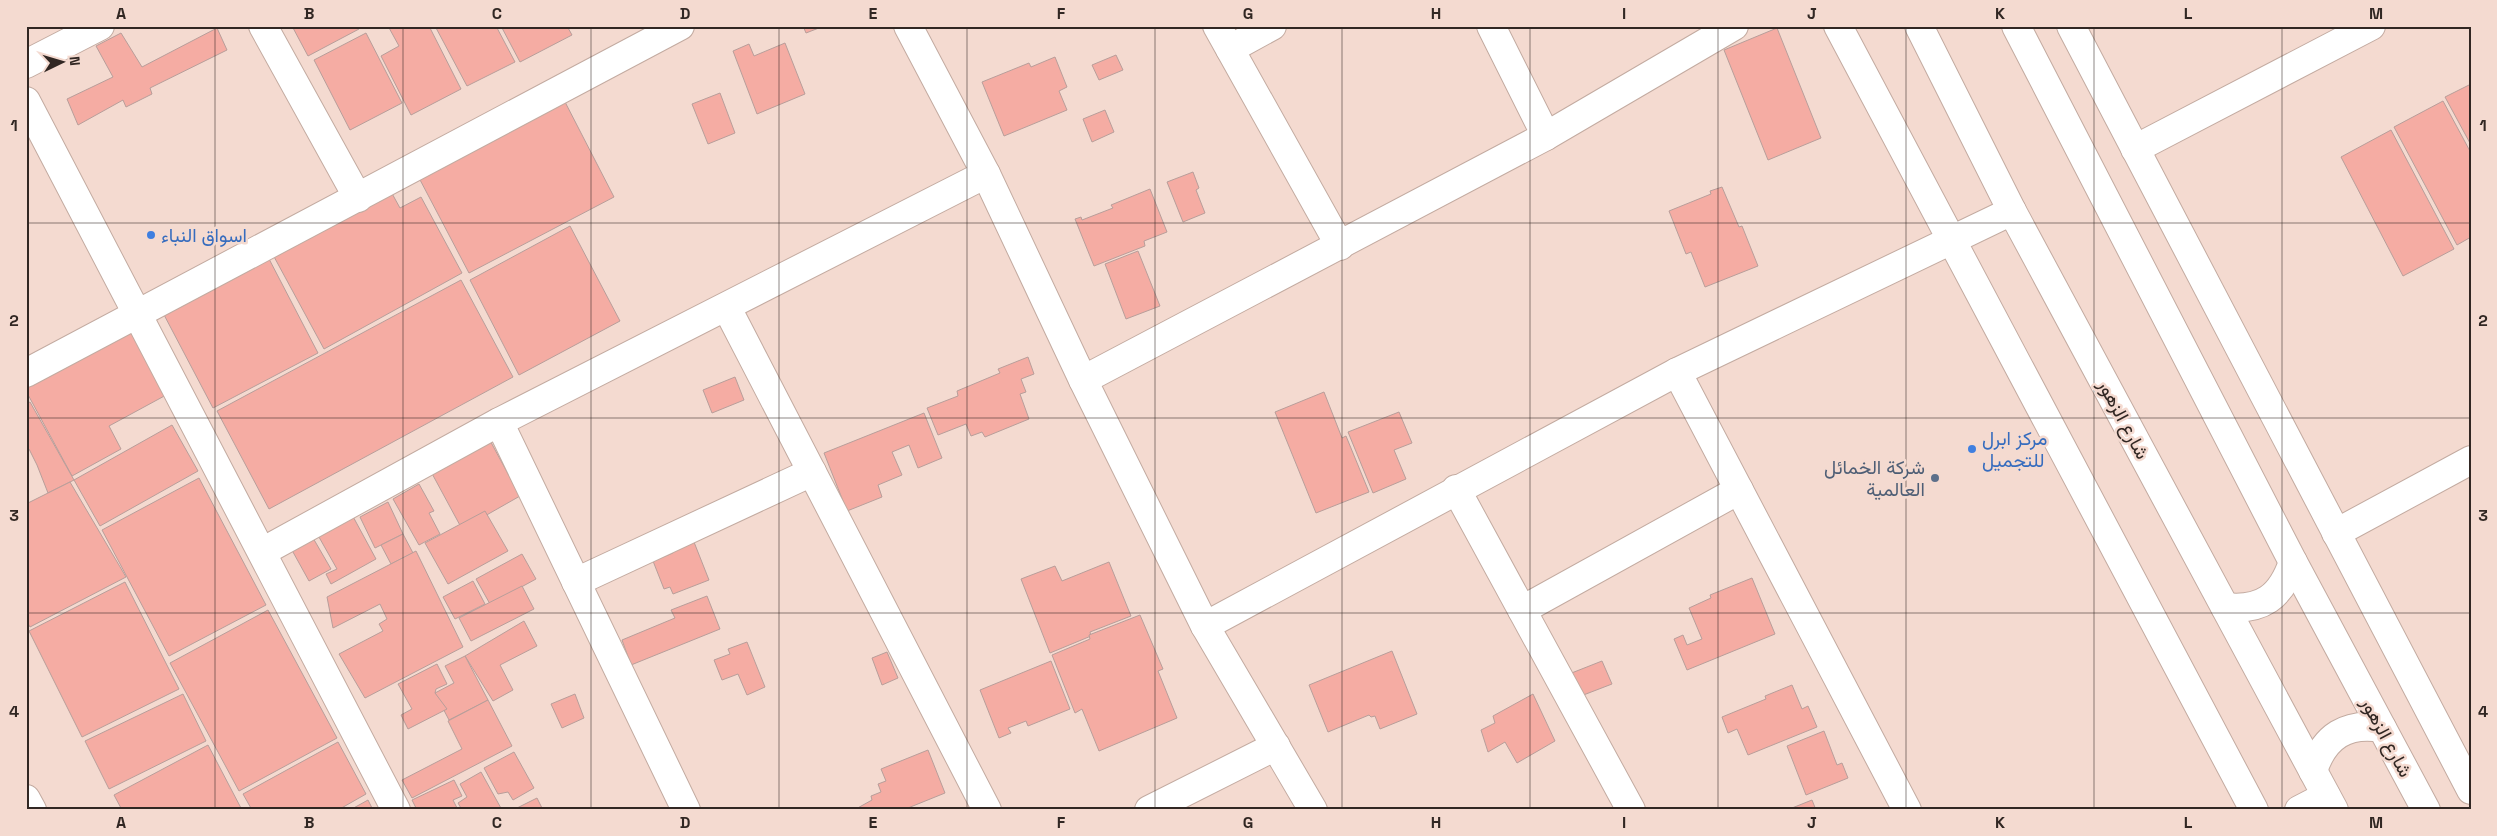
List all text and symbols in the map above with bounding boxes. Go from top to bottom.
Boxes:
text: A [116,3,126,24]
text: B [304,3,314,24]
text: C [492,3,502,24]
text: D [680,3,690,24]
text: E [869,3,878,24]
text: F [1057,3,1066,24]
text: G [1243,3,1253,24]
text: H [1431,3,1441,24]
text: I [1622,3,1626,24]
text: J [1807,3,1817,24]
text: K [1995,3,2005,24]
text: L [2184,3,2193,24]
text: M [2369,3,2383,24]
north arrow [38,38,88,88]
text: N [66,55,84,66]
text: 1 [10,115,18,136]
text: 1 [2479,115,2487,136]
place label: اسواق النباء [161,223,247,248]
marker: اسواق النباء [145,229,157,241]
text: 2 [9,310,19,331]
text: 2 [2478,310,2488,331]
street label: شارع الزهور [2092,374,2155,464]
place label: مركز ابرل للتجميل [1982,426,2047,473]
marker: مركز ابرل للتجميل [1966,443,1978,455]
place label: شركة الخمائل العالمية [1824,455,1925,502]
marker: شركة الخمائل العالمية [1929,472,1941,484]
text: 3 [9,505,19,526]
text: 3 [2478,505,2488,526]
street label: شارع الزهور [2355,692,2418,782]
text: 4 [9,701,19,722]
text: 4 [2478,701,2488,722]
text: A [116,812,126,833]
text: B [304,812,314,833]
text: C [492,812,502,833]
text: D [680,812,690,833]
text: E [869,812,878,833]
text: F [1057,812,1066,833]
text: G [1243,812,1253,833]
text: H [1431,812,1441,833]
text: I [1622,812,1626,833]
text: J [1807,812,1817,833]
text: K [1995,812,2005,833]
text: L [2184,812,2193,833]
text: M [2369,812,2383,833]

